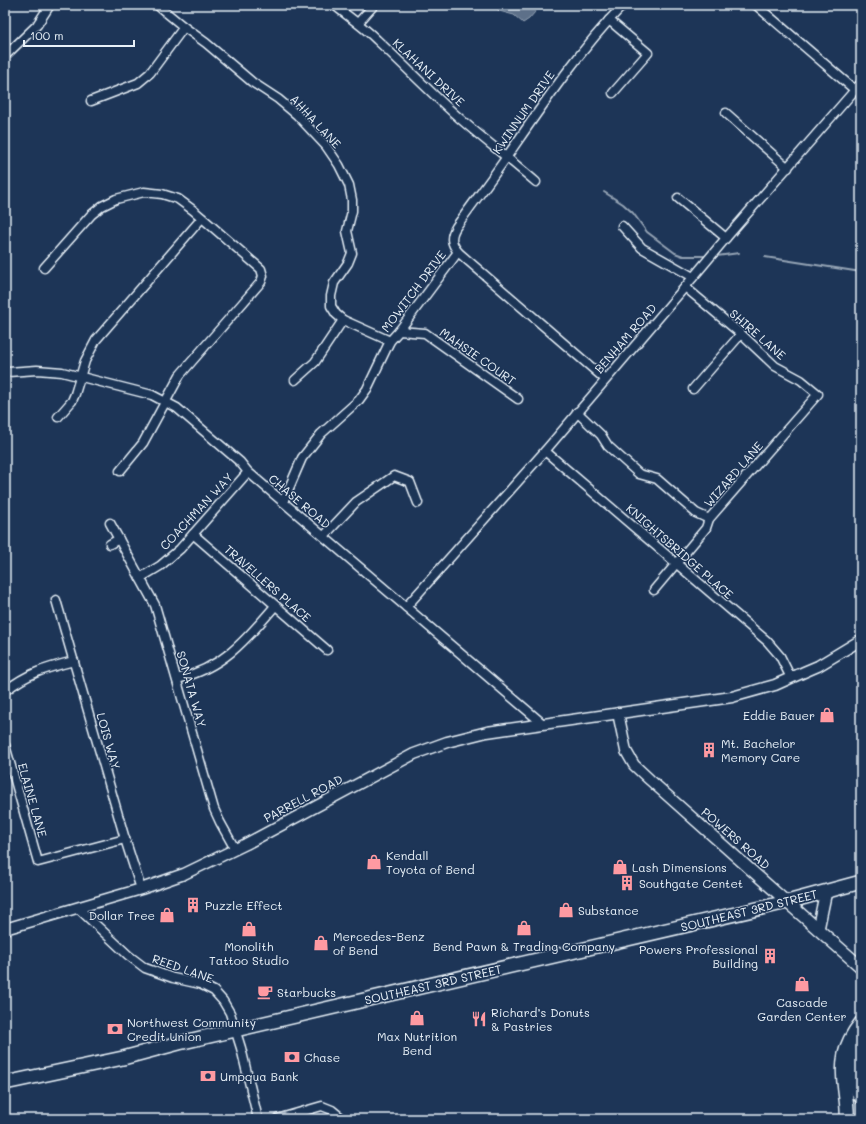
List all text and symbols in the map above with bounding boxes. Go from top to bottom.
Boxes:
scale bar [24,22,134,48]
text: 100 m [30,27,64,43]
street label: KLAHANI DRIVE [390,35,468,109]
street label: KWINNUM DRIVE [488,67,558,157]
street label: AHHA LANE [287,91,345,151]
street label: MOWITCH DRIVE [377,247,449,335]
street label: BENHAM ROAD [590,300,660,376]
street label: SHIRE LANE [727,305,790,363]
street label: MAHSIE COURT [437,324,520,388]
street label: WIZARD LANE [700,438,766,510]
street label: COACHMAN WAY [156,469,236,553]
street label: CHASE ROAD [265,470,335,532]
street label: KNIGHTSBRIDGE PLACE [623,500,737,602]
street label: TRAVELLERS PLACE [221,541,315,625]
street label: SONATA WAY [173,649,211,729]
shop icon: Eddie Bauer [818,706,836,724]
place label: Eddie Bauer [743,707,815,723]
street label: LOIS WAY [93,711,125,771]
place label: Mt. Bachelor Memory Care [721,735,800,765]
building icon: Mt. Bachelor Memory Care [700,741,718,759]
street label: ELAINE LANE [15,761,51,839]
street label: PARRELL ROAD [261,770,345,826]
street label: POWERS ROAD [698,804,774,872]
place label: Kendall Toyota of Bend [386,847,475,877]
shop icon: Kendall Toyota of Bend [365,853,383,871]
shop icon: Lash Dimensions [611,858,629,876]
place label: Lash Dimensions [632,859,727,875]
building icon: Southgate Centet [618,874,636,892]
place label: Southgate Centet [639,875,743,891]
street label: SOUTHEAST 3RD STREET [679,885,819,935]
building icon: Puzzle Effect [184,896,202,914]
place label: Puzzle Effect [205,897,283,913]
shop icon: Substance [557,901,575,919]
place label: Substance [578,902,639,918]
shop icon: Dollar Tree [158,906,176,924]
place label: Dollar Tree [89,907,155,923]
shop icon: Bend Pawn & Trading Company [515,919,533,937]
shop icon: Monolith Tattoo Studio [240,920,258,938]
place label: Mercedes-Benz of Bend [333,928,425,958]
shop icon: Mercedes-Benz of Bend [312,934,330,952]
place label: Monolith Tattoo Studio [209,938,289,968]
place label: Bend Pawn & Trading Company [433,938,615,954]
place label: Powers Professional Building [639,941,758,971]
building icon: Powers Professional Building [761,947,779,965]
street label: REED LANE [150,950,216,986]
street label: SOUTHEAST 3RD STREET [363,960,503,1008]
shop icon: Cascade Garden Center [793,975,811,993]
cafe icon: Starbucks [256,983,274,1001]
place label: Starbucks [277,984,336,1000]
place label: Cascade Garden Center [757,994,847,1024]
place label: Richard’s Donuts & Pastries [491,1004,590,1034]
shop icon: Max Nutrition Bend [408,1009,426,1027]
restaurant icon: Richard’s Donuts & Pastries [470,1010,488,1028]
place label: Northwest Community Credit Union [127,1014,256,1044]
bank icon: Northwest Community Credit Union [106,1020,124,1038]
place label: Max Nutrition Bend [377,1028,457,1058]
bank icon: Chase [283,1048,301,1066]
place label: Chase [304,1049,340,1065]
bank icon: Umpqua Bank [199,1067,217,1085]
place label: Umpqua Bank [220,1068,299,1084]

